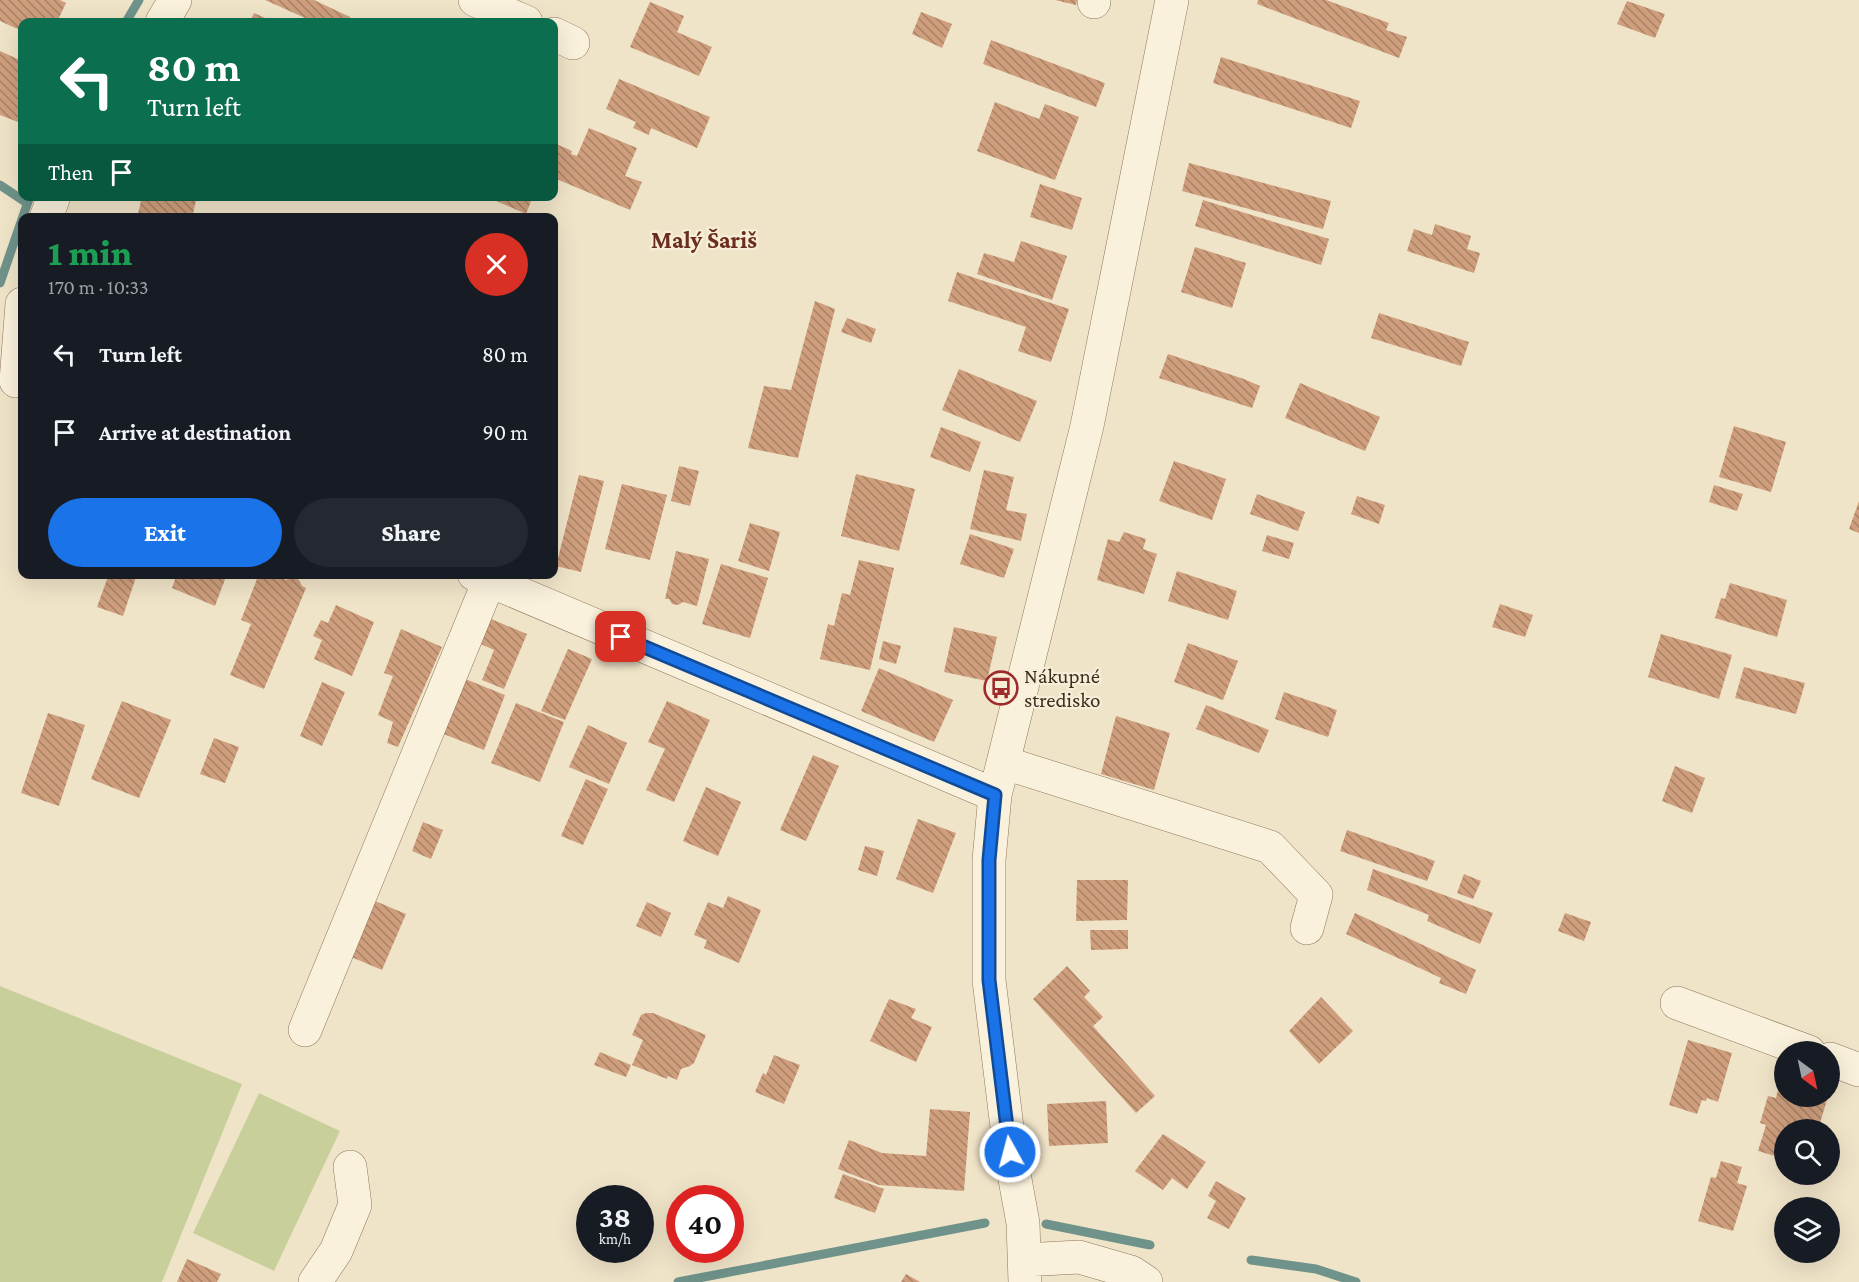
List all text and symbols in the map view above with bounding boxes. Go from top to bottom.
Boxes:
icon: left [48,42,126,120]
text: 80 m [147,43,241,90]
text: Turn left [147,92,241,122]
icon: arrive [105,156,138,189]
text: Then [48,160,93,185]
district label: Malý Šariš [651,226,757,253]
text: 1 min [48,233,132,273]
button: close [465,233,528,296]
text: 170 m · 10:33 [48,276,148,298]
icon: left [48,338,81,371]
text: Turn left [99,342,182,367]
text: 80 m [482,342,528,367]
icon: arrive [48,416,81,449]
text: Arrive at destination [99,420,291,445]
text: 90 m [483,420,528,445]
button: Exit [48,498,282,567]
button: Share [294,498,528,567]
pin [595,611,646,662]
icon: arrive [604,620,637,653]
place label: Nákupné stredisko [1024,664,1101,712]
bus stop icon: Nákupné stredisko [983,670,1019,706]
north arrow [1774,1041,1840,1107]
map controls [1774,1041,1840,1263]
button: search [1774,1119,1840,1185]
position arrow [978,1120,1042,1184]
speed limit sign: 40 [666,1185,744,1263]
button: layers [1774,1197,1840,1263]
text: 38 [599,1200,631,1233]
text: km/h [599,1231,631,1247]

